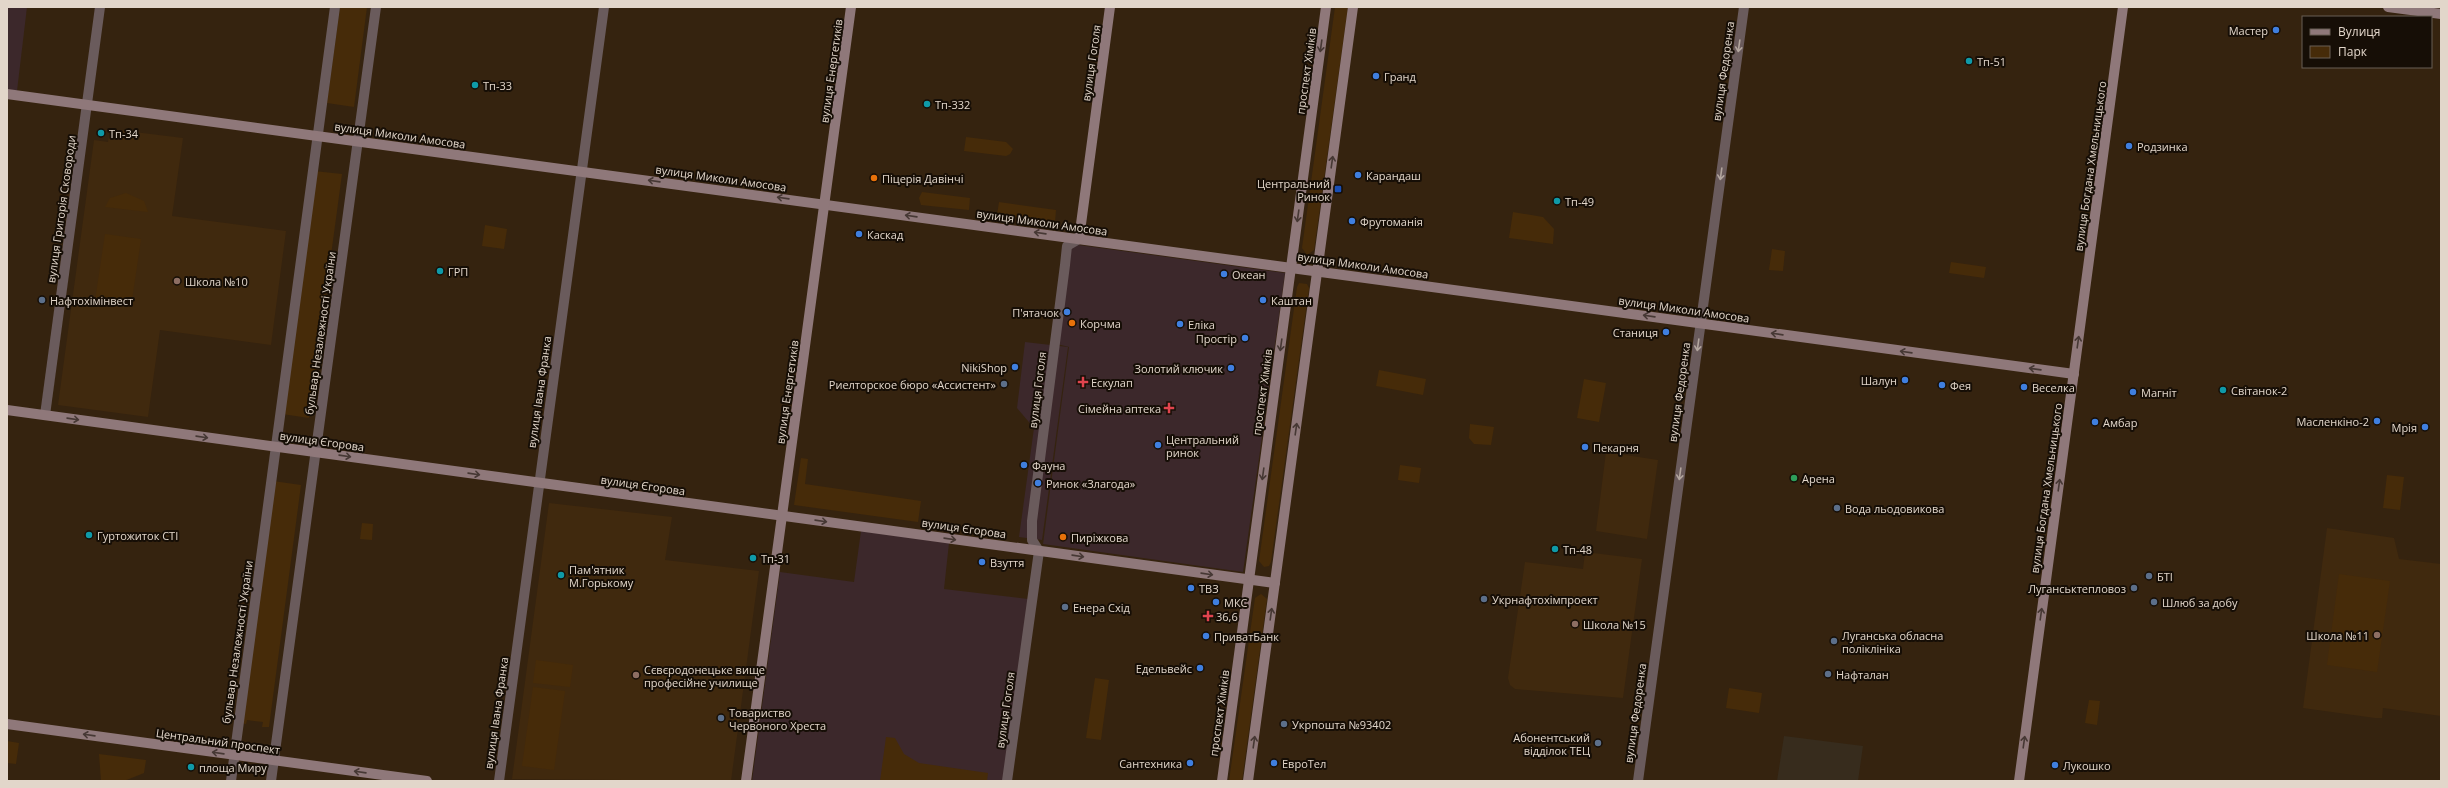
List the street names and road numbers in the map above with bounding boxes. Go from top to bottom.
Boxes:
street label: вулиця Енергетиків [816,18,846,124]
street label: вулиця Федоренка [1709,20,1737,122]
street label: вулиця Гоголя [1078,24,1104,102]
street label: проспект Хіміків [1293,27,1319,115]
street label: вулиця Богдана Хмельницького [2071,80,2109,252]
street label: вулиця Миколи Амосова [333,118,467,152]
street label: вулиця Григорія Сковороди [43,134,79,284]
street label: вулиця Миколи Амосова [654,161,788,195]
street label: вулиця Миколи Амосова [975,205,1109,239]
street label: вулиця Миколи Амосова [1296,248,1430,282]
street label: бульвар Незалежності України [301,250,339,416]
street label: вулиця Миколи Амосова [1617,292,1751,326]
street label: вулиця Івана Франка [524,335,554,449]
street label: вулиця Енергетиків [772,339,802,445]
street label: вулиця Федоренка [1665,341,1693,443]
street label: проспект Хіміків [1249,348,1275,436]
street label: вулиця Гоголя [1025,351,1049,429]
street label: вулиця Богдана Хмельницького [2027,402,2065,574]
street label: вулиця Єгорова [279,428,365,454]
street label: вулиця Єгорова [600,472,686,498]
street label: вулиця Єгорова [921,515,1007,541]
street label: бульвар Незалежності України [218,559,256,725]
street label: вулиця Івана Франка [481,656,511,770]
street label: вулиця Федоренка [1621,662,1649,764]
street label: проспект Хіміків [1206,669,1232,757]
street label: вулиця Гоголя [992,671,1018,749]
street label: Центральний проспект [155,725,281,757]

